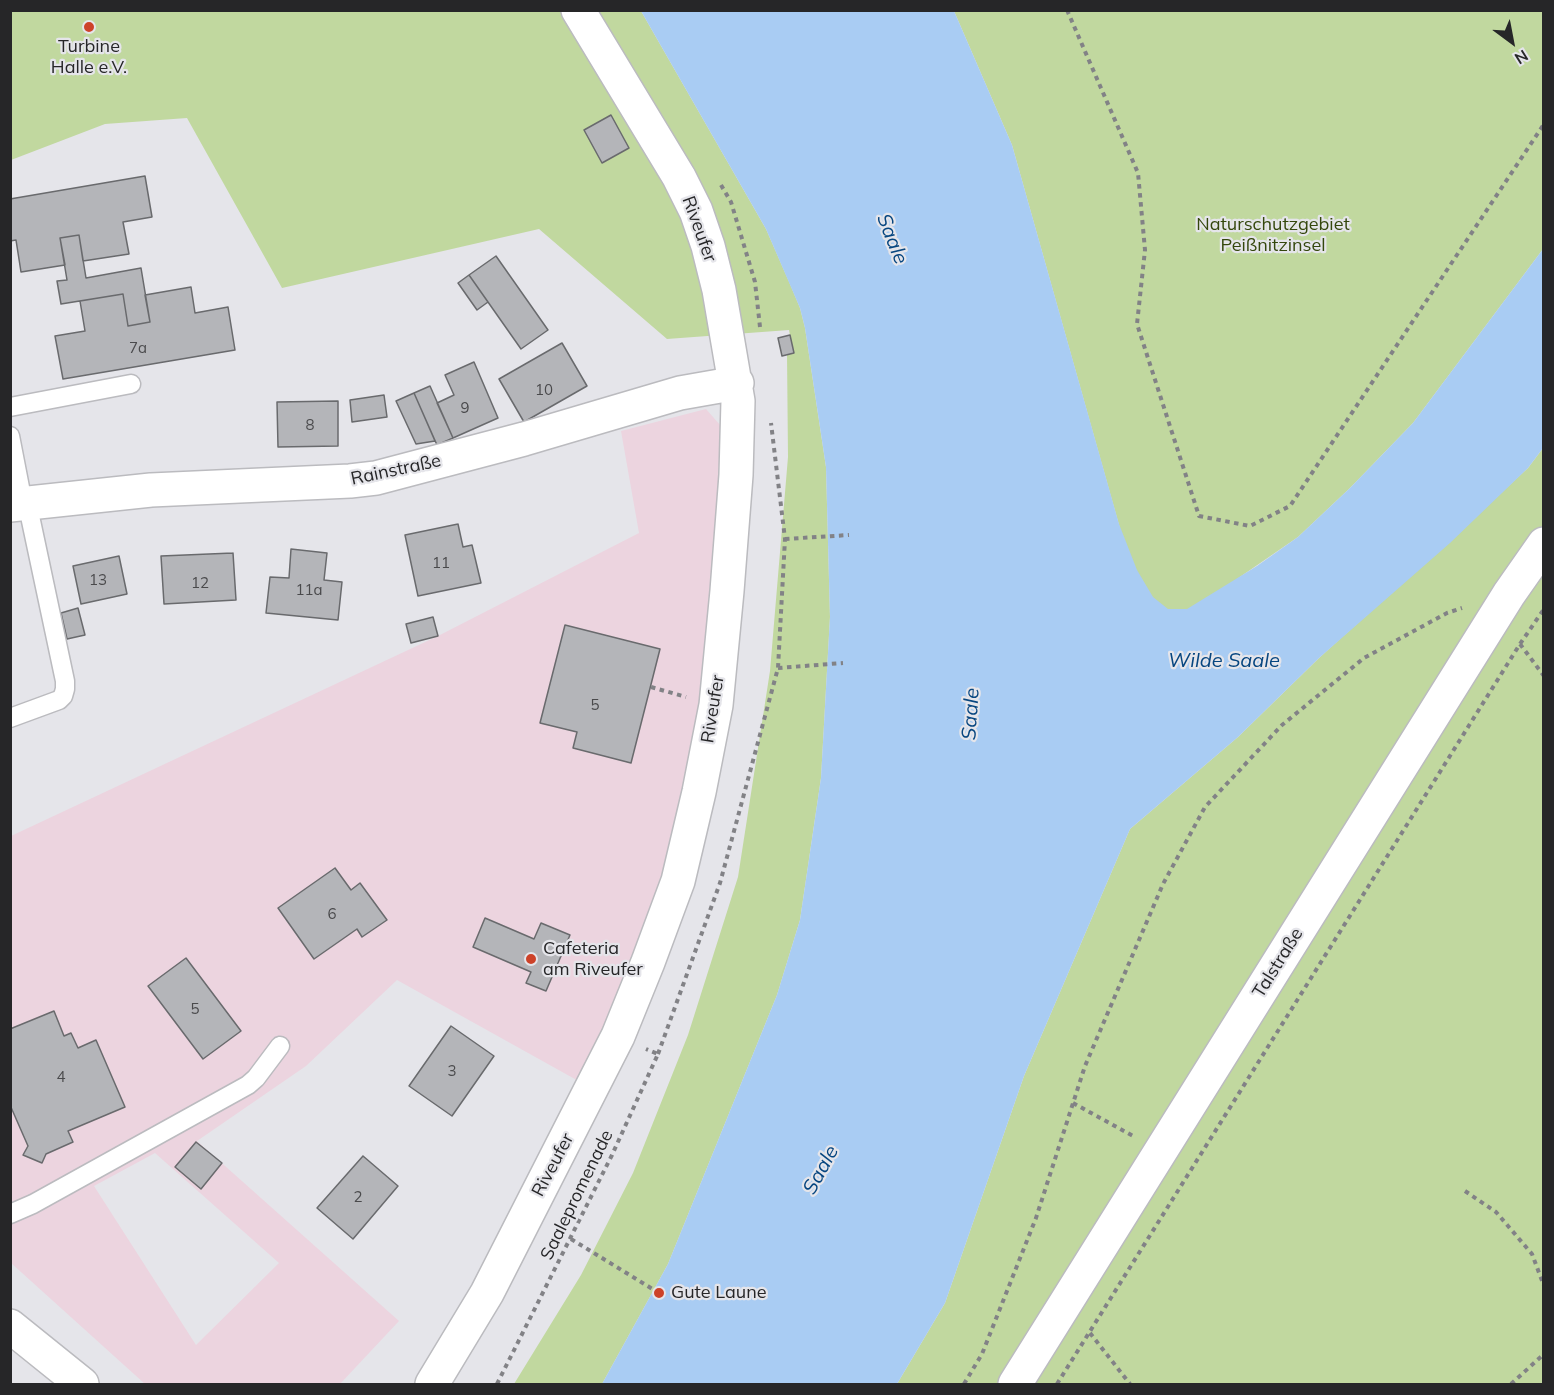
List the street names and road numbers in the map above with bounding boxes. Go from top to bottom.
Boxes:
street label: Riveufer [677,193,721,265]
street label: Rainstraße [349,450,443,490]
street label: Riveufer [697,673,729,745]
street label: Talstraße [1248,924,1308,1002]
street label: Saalepromenade [536,1126,618,1264]
street label: Riveufer [527,1130,579,1200]

